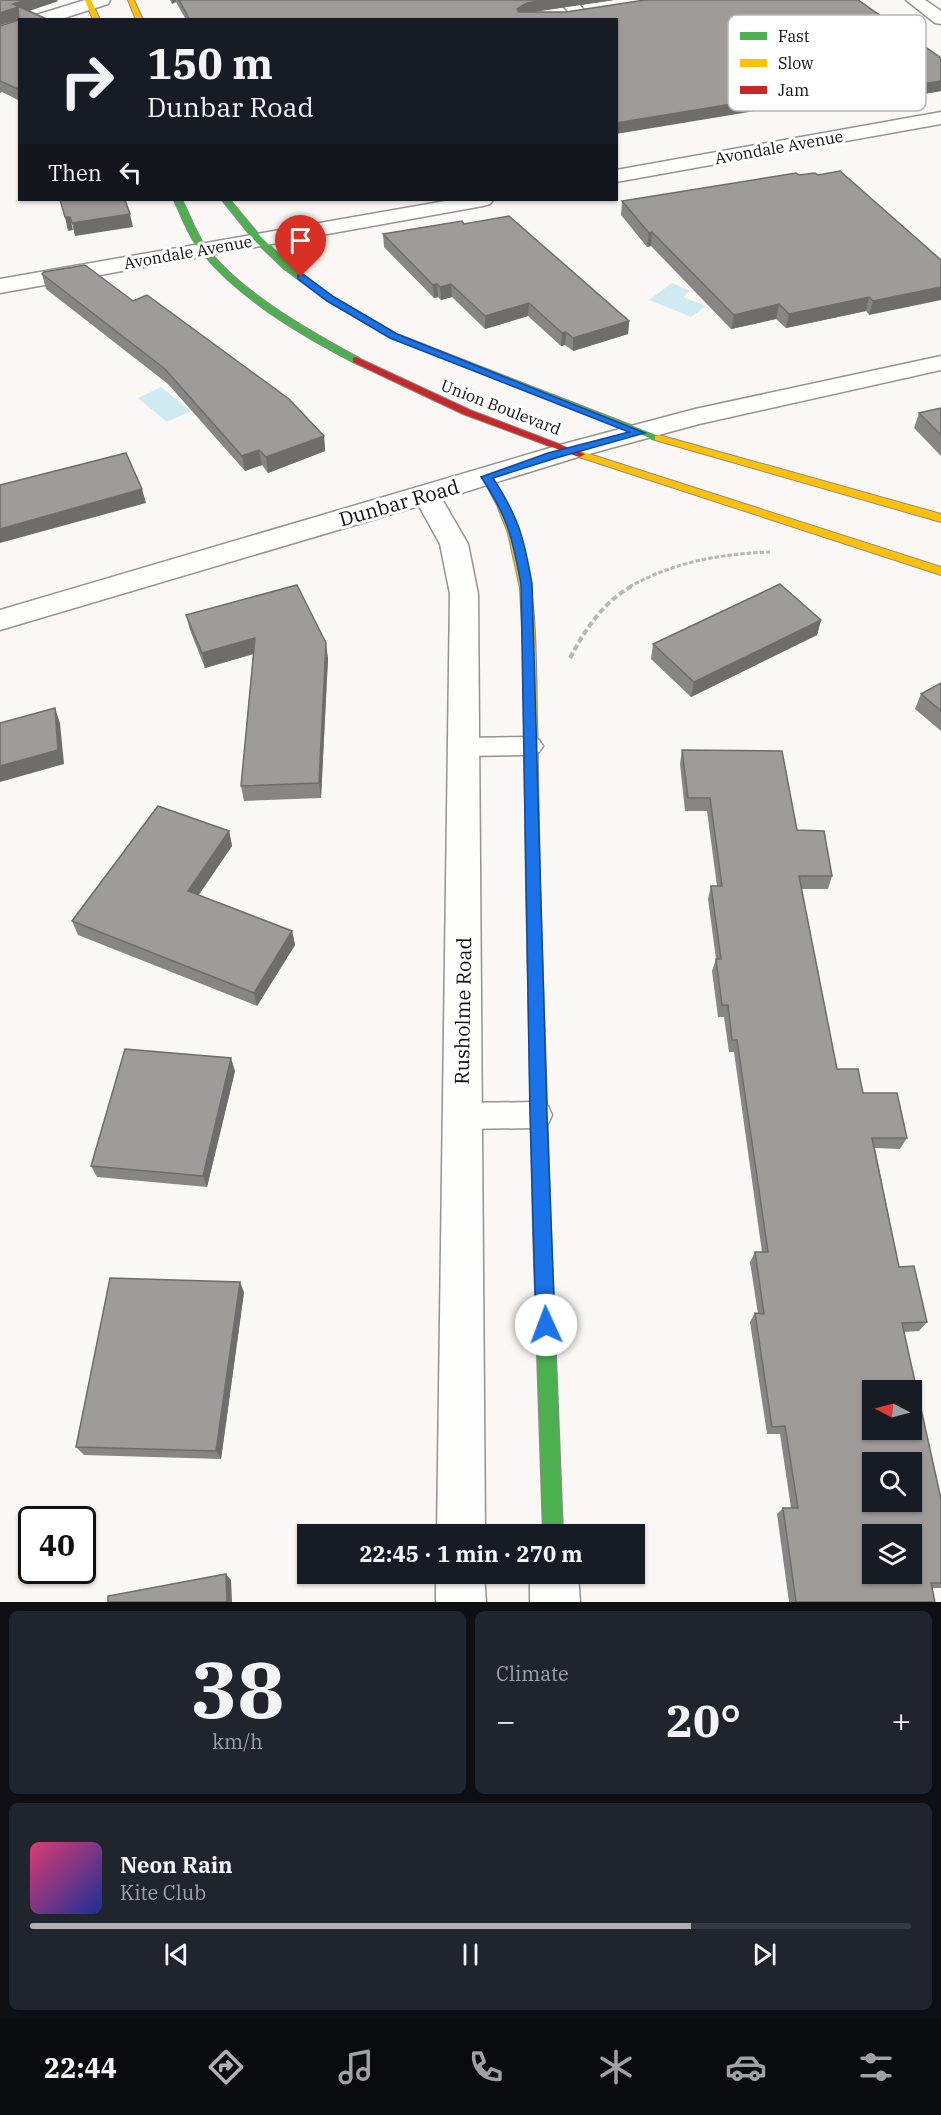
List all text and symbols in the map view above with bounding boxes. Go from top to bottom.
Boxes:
legend [728,15,926,111]
text: Fast [778,26,810,46]
text: 150 m [147,36,273,91]
icon: right [48,42,126,120]
text: Slow [778,53,814,73]
text: Jam [778,80,809,100]
text: Dunbar Road [147,89,314,124]
street label: Avondale Avenue [713,126,845,168]
icon: left [114,156,147,189]
text: Then [48,158,102,187]
pin [275,215,326,277]
icon: arrive [284,224,317,257]
street label: Avondale Avenue [122,231,254,273]
street label: Union Boulevard [438,375,564,439]
street label: Dunbar Road [336,473,462,533]
street label: Rusholme Road [448,937,477,1085]
position arrow [514,1293,578,1357]
north arrow [862,1380,922,1440]
map controls [862,1380,922,1584]
button: search [862,1452,922,1512]
speed limit sign: 40 [18,1506,96,1584]
button: layers [862,1524,922,1584]
text: 22:45 · 1 min · 270 m [359,1539,583,1568]
text: 38 [191,1638,284,1739]
text: Climate [496,1660,569,1687]
text: 20° [666,1691,741,1749]
text: − [496,1699,516,1742]
text: + [891,1699,911,1742]
text: km/h [212,1728,263,1755]
text: Neon Rain [120,1850,233,1879]
text: Kite Club [120,1879,206,1906]
icon: previous [160,1938,193,1971]
icon: pause [454,1938,487,1971]
icon: next [748,1938,781,1971]
icon: directions [205,2046,247,2088]
icon: music [335,2046,377,2088]
icon: phone [465,2046,507,2088]
icon: climate [595,2046,637,2088]
icon: car [725,2046,767,2088]
icon: filters [855,2046,897,2088]
text: 22:44 [44,2050,117,2085]

